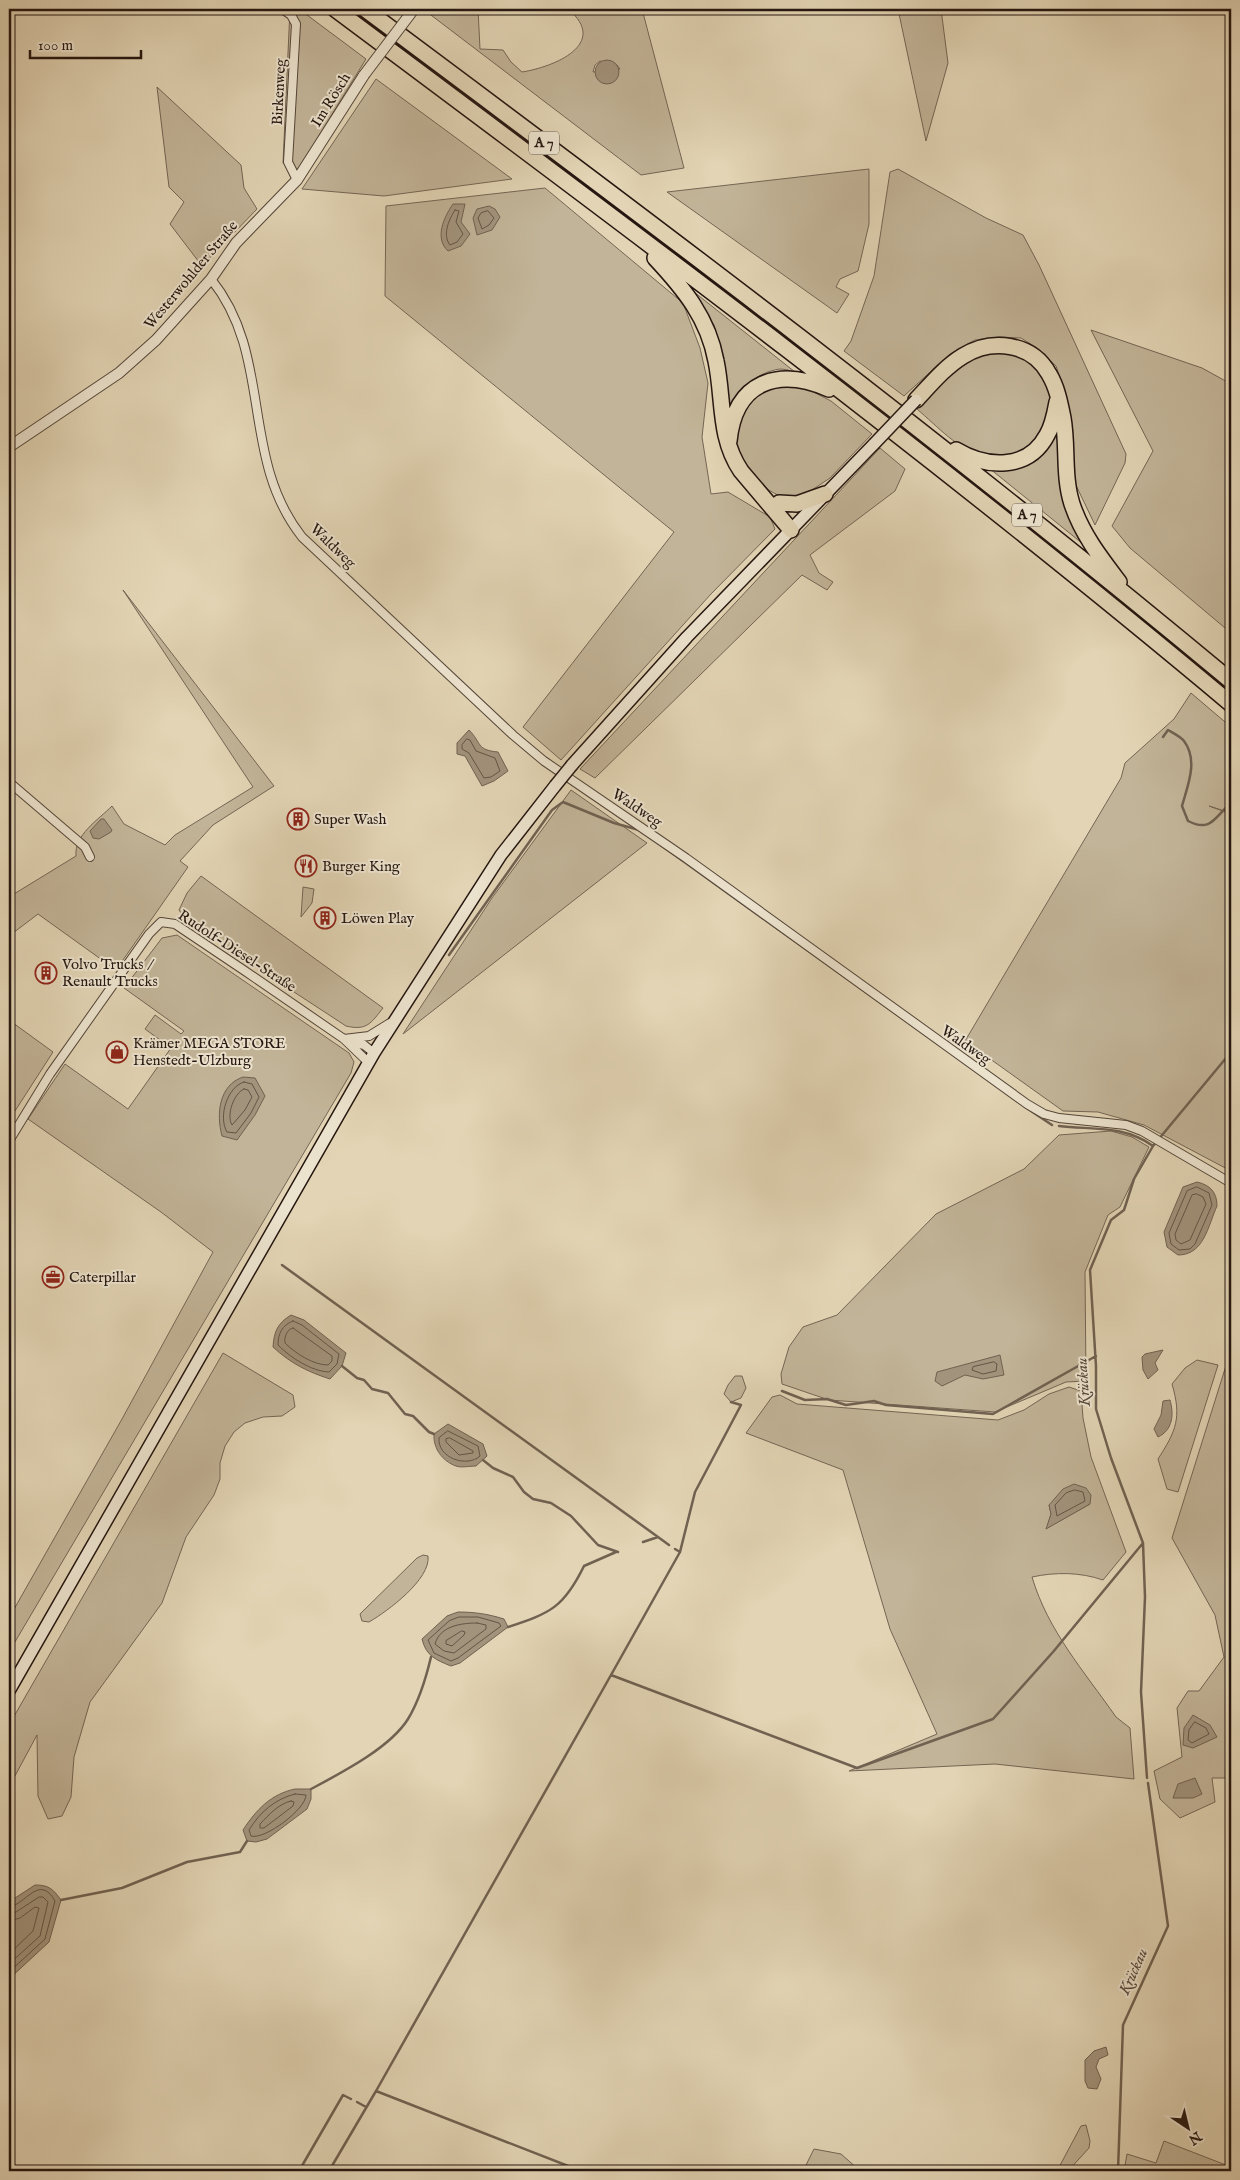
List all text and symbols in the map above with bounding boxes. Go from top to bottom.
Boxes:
scale bar [30,28,141,60]
text: 100 m [38,36,74,55]
street label: Birkenweg [268,57,290,126]
street label: Im Rösch [307,69,355,131]
road number: A 7 [529,132,559,154]
street label: Westerwohlder Straße [140,217,242,333]
road number: A 7 [1012,504,1042,526]
street label: Waldweg [306,520,361,573]
street label: Waldweg [608,784,666,832]
building icon: Super Wash [286,807,310,831]
place label: Super Wash [314,810,386,829]
restaurant icon: Burger King [294,854,318,878]
place label: Burger King [322,857,401,876]
street label: Rudolf-Diesel-Straße [174,906,300,996]
building icon: Löwen Play [313,906,337,930]
place label: Löwen Play [341,909,415,928]
place label: Volvo Trucks / Renault Trucks [61,955,158,991]
building icon: Volvo Trucks / Renault Trucks [34,961,58,985]
street label: Waldweg [937,1021,995,1069]
place label: Krämer MEGA STORE Henstedt-Ulzburg [133,1034,285,1070]
shop icon: Krämer MEGA STORE Henstedt-Ulzburg [105,1040,129,1064]
office icon: Caterpillar [41,1265,65,1289]
place label: Caterpillar [69,1268,137,1287]
water label: Krückau [1072,1357,1096,1408]
water label: Krückau [1115,1946,1153,1999]
north arrow [1162,2102,1212,2152]
text: N [1185,2126,1206,2149]

